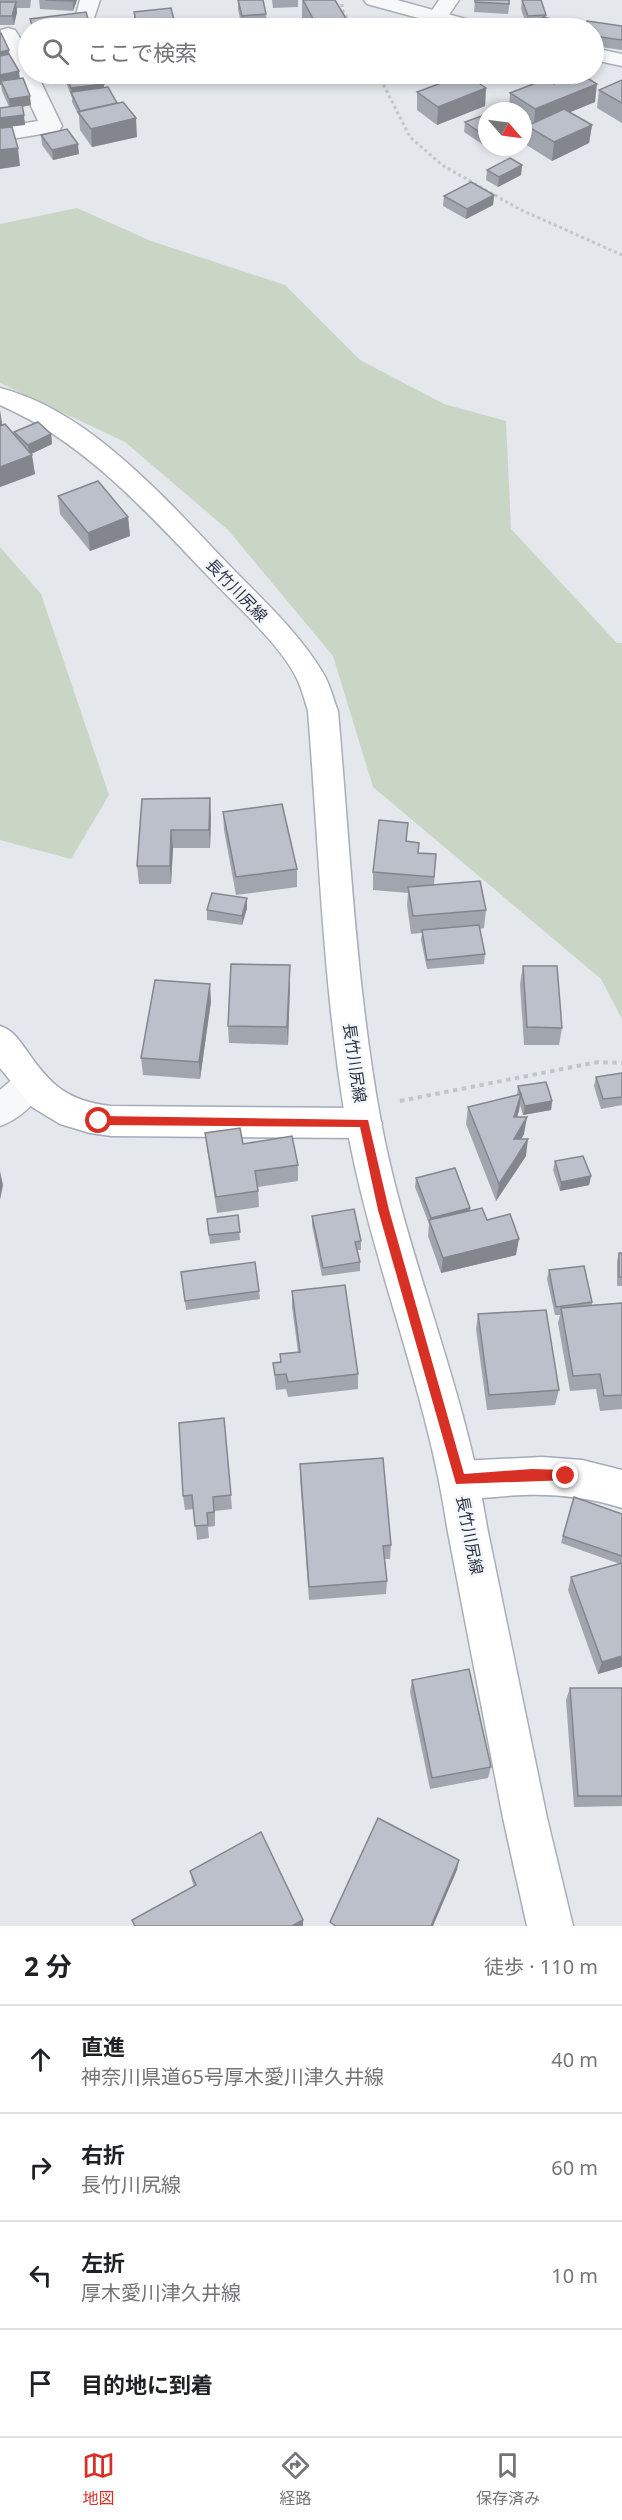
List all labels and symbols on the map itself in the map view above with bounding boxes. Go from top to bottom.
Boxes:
north arrow [478,102,532,156]
street label: 長竹川尻線 [201,554,273,626]
street label: 長竹川尻線 [339,1022,371,1104]
route start [85,1107,111,1133]
route end [552,1462,578,1488]
street label: 長竹川尻線 [452,1494,488,1576]

